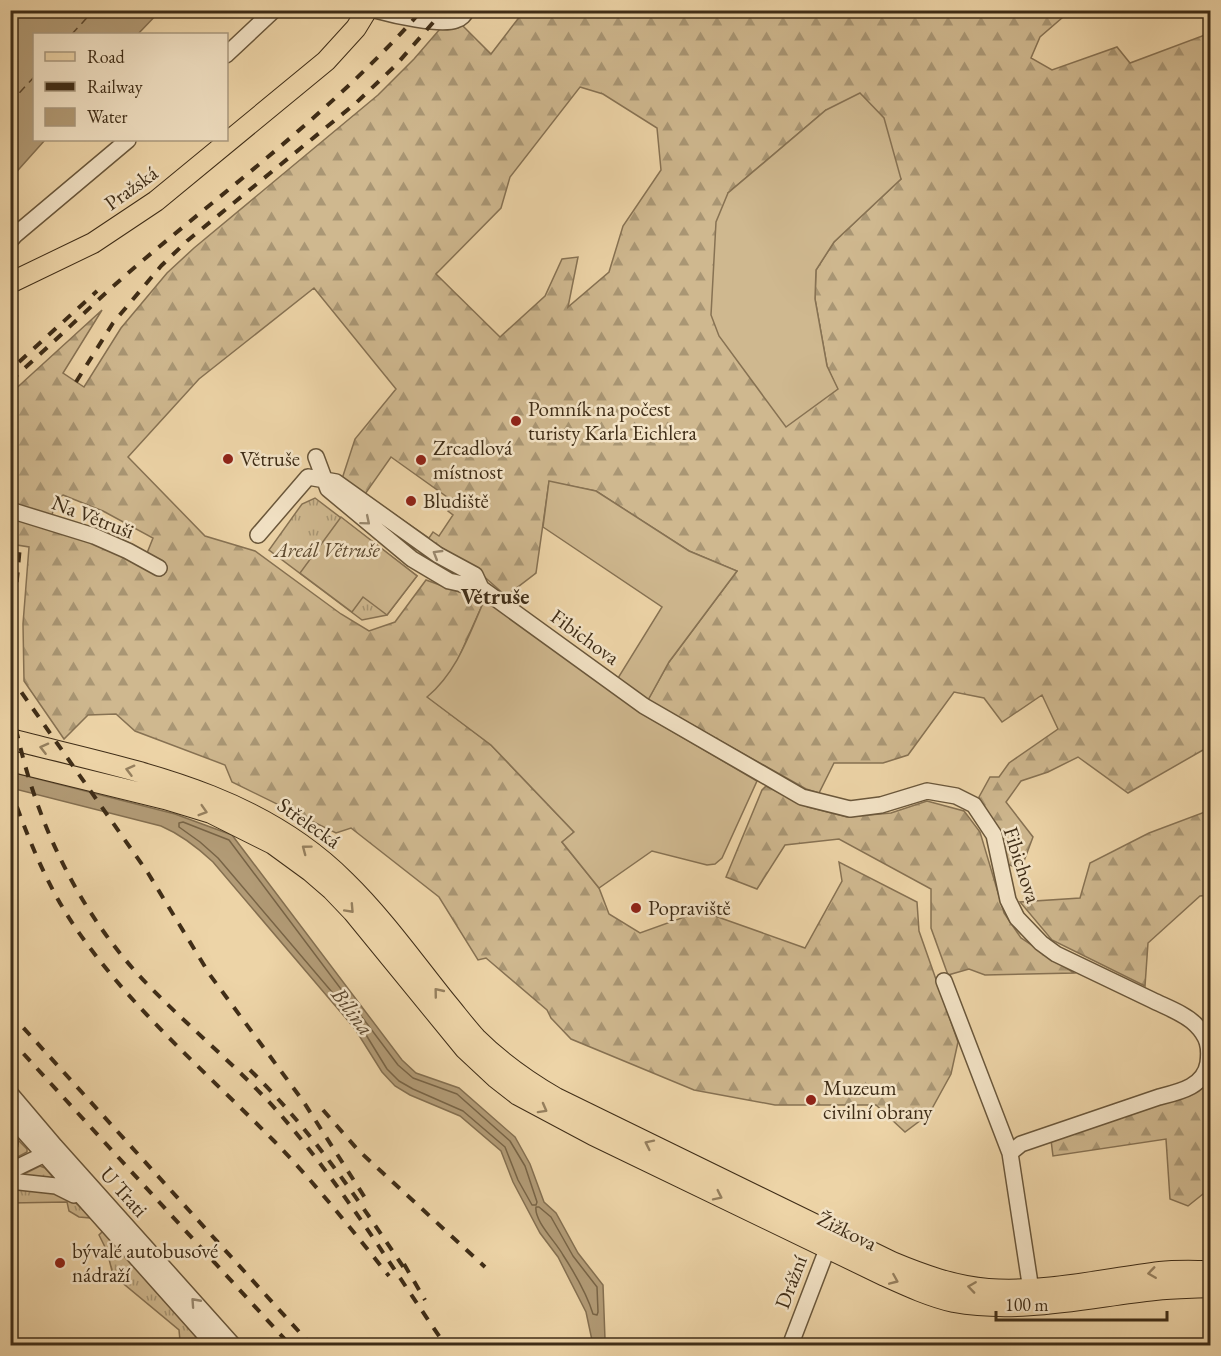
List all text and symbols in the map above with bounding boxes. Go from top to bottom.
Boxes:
legend [33,33,228,141]
text: Road [87,45,126,68]
text: Railway [87,75,143,98]
text: Water [87,105,128,128]
street label: Pražská [99,159,163,216]
place label: Pomník na počest turisty Karla Eichlera [528,395,698,446]
marker: Pomník na počest turisty Karla Eichlera [509,414,523,428]
place label: Zrcadlová místnost [433,434,513,485]
place label: Větruše [240,445,300,472]
marker: Větruše [221,452,235,466]
marker: Zrcadlová místnost [414,453,428,467]
place label: Bludiště [423,487,489,514]
street label: Na Větruši [48,489,138,545]
marker: Bludiště [404,494,418,508]
one-way arrow [359,513,370,524]
park label: Areál Větruše [272,536,381,563]
one-way arrow [433,549,443,561]
district label: Větruše [461,582,529,611]
street label: Fibichova [546,603,626,671]
one-way arrow [39,742,49,755]
one-way arrow [125,764,135,777]
street label: Střelecká [272,791,347,854]
one-way arrow [197,803,208,816]
street label: Fibichova [997,823,1048,907]
one-way arrow [302,845,313,856]
place label: Popraviště [648,894,731,921]
marker: Popraviště [629,901,643,915]
one-way arrow [343,902,354,913]
water label: Bílina [324,980,380,1041]
one-way arrow [434,987,445,998]
place label: Muzeum civilní obrany [823,1074,933,1125]
marker: Muzeum civilní obrany [804,1093,818,1107]
one-way arrow [537,1102,548,1113]
one-way arrow [644,1139,655,1151]
street label: U Trati [95,1161,154,1223]
one-way arrow [712,1188,723,1200]
street label: Žižkova [813,1205,882,1257]
place label: bývalé autobusové nádraží [72,1237,218,1288]
street label: Drážní [768,1251,813,1312]
marker: bývalé autobusové nádraží [53,1256,67,1270]
one-way arrow [1148,1267,1157,1279]
one-way arrow [888,1273,899,1285]
one-way arrow [968,1281,977,1293]
scale bar [996,1284,1167,1322]
text: 100 m [1005,1293,1049,1316]
one-way arrow [191,1298,202,1309]

